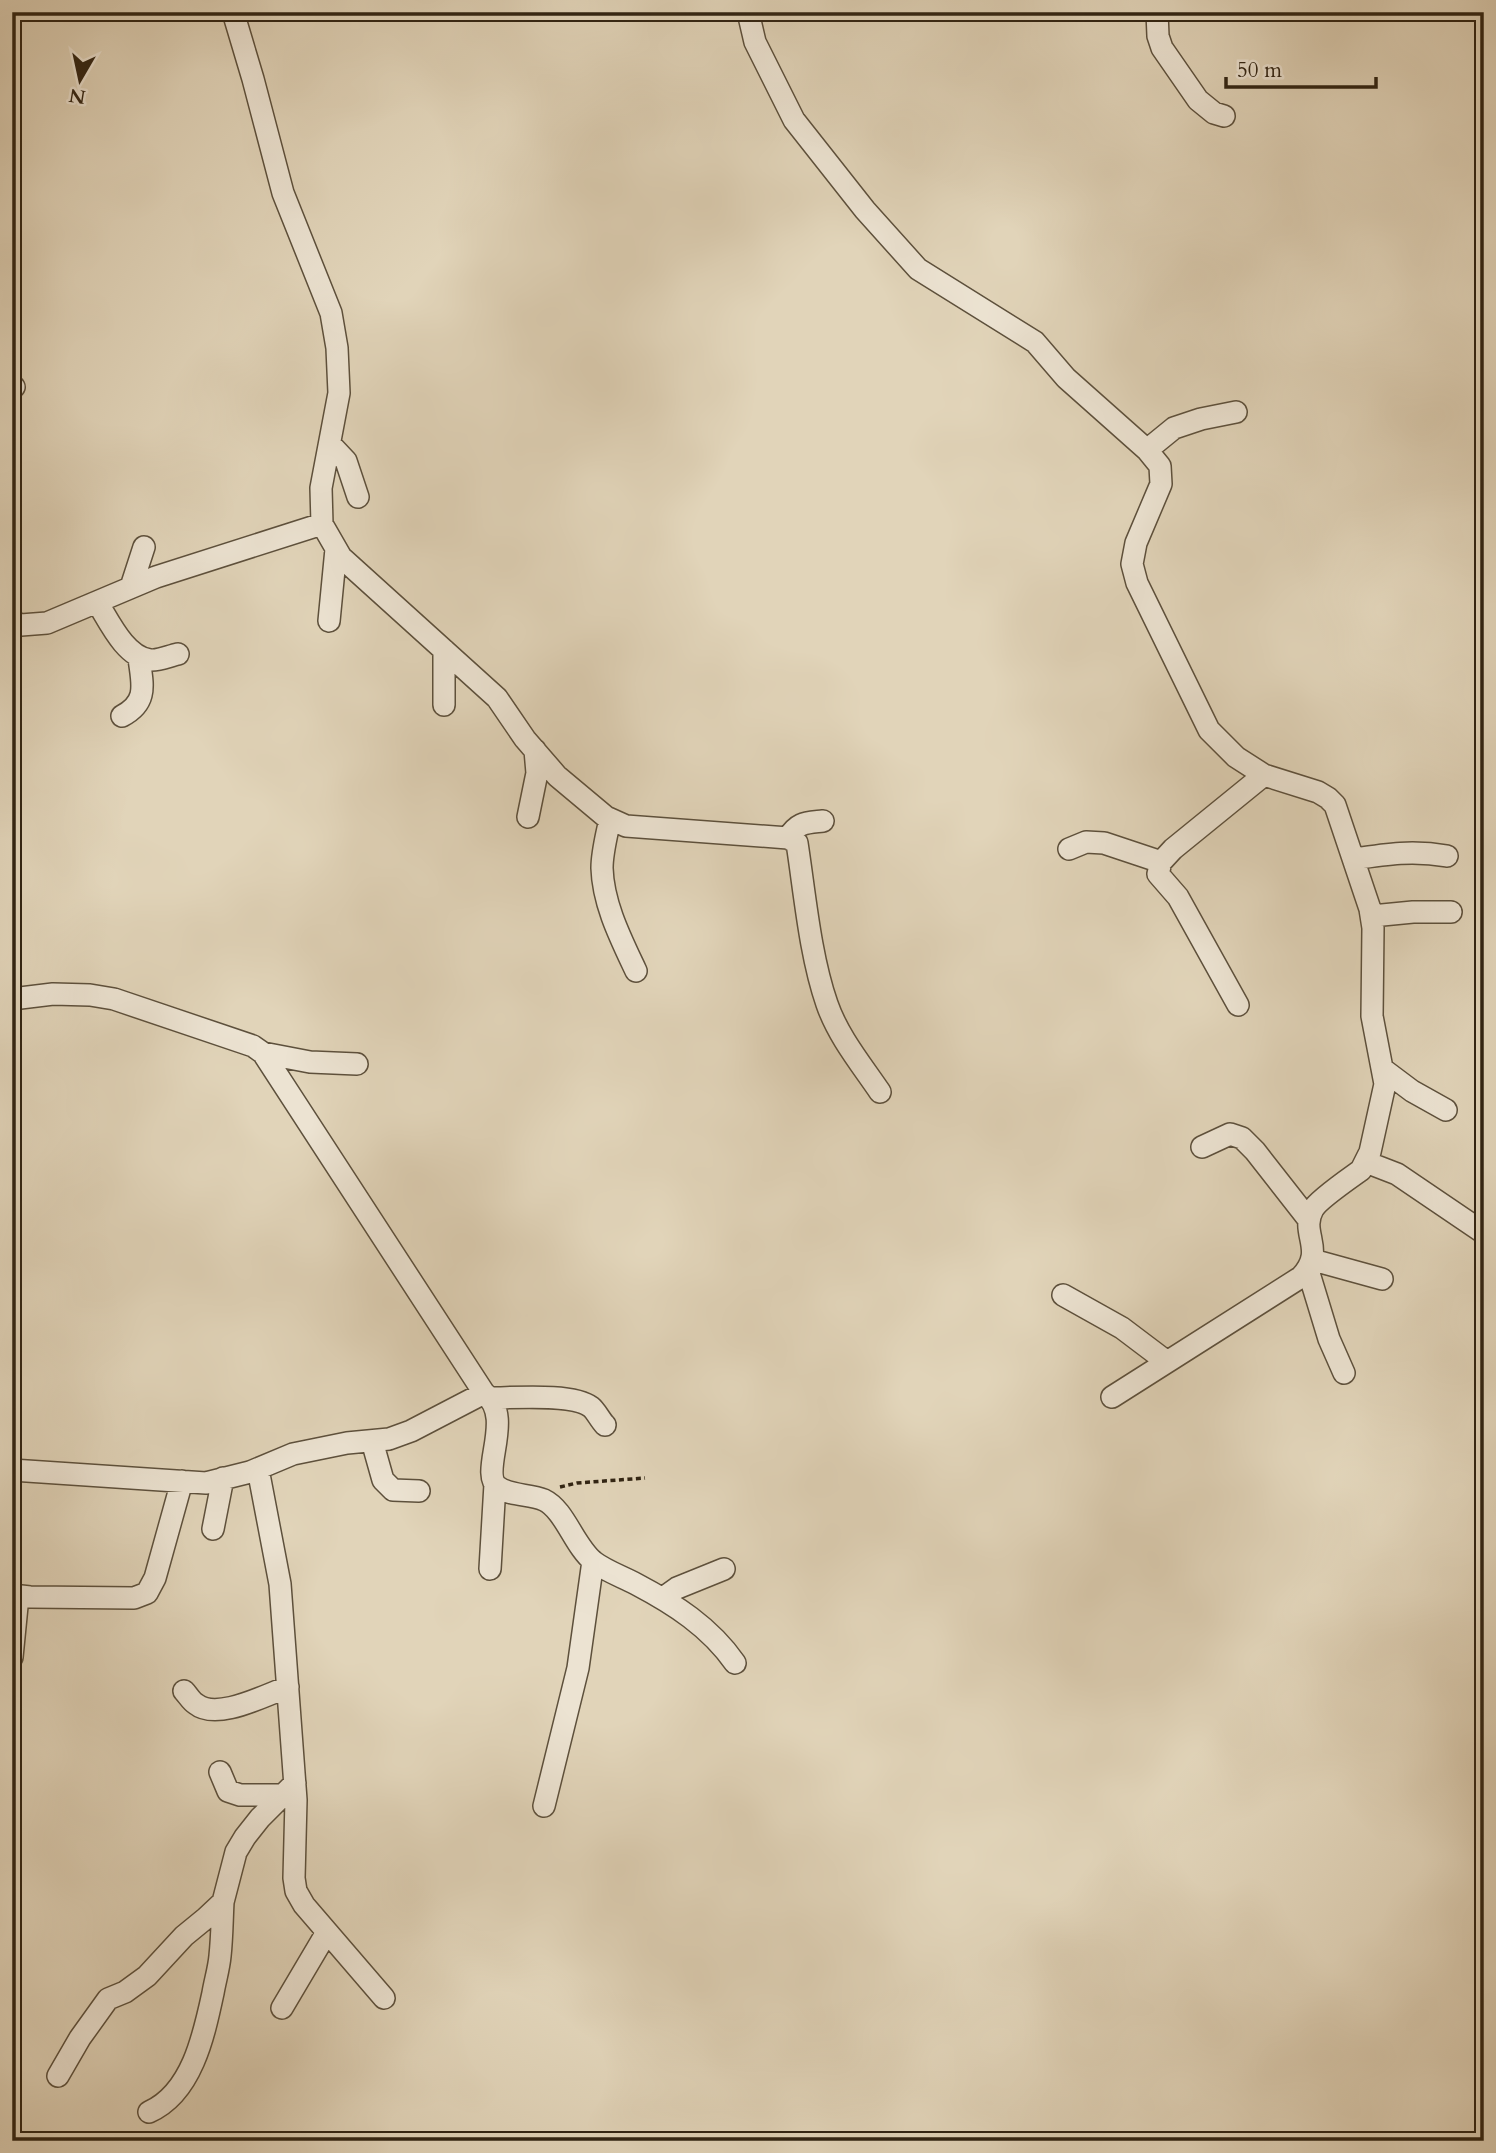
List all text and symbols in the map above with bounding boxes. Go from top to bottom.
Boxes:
north arrow [46,46,116,116]
scale bar [1226,46,1377,90]
text: 50 m [1237,56,1282,85]
text: N [67,82,88,110]

